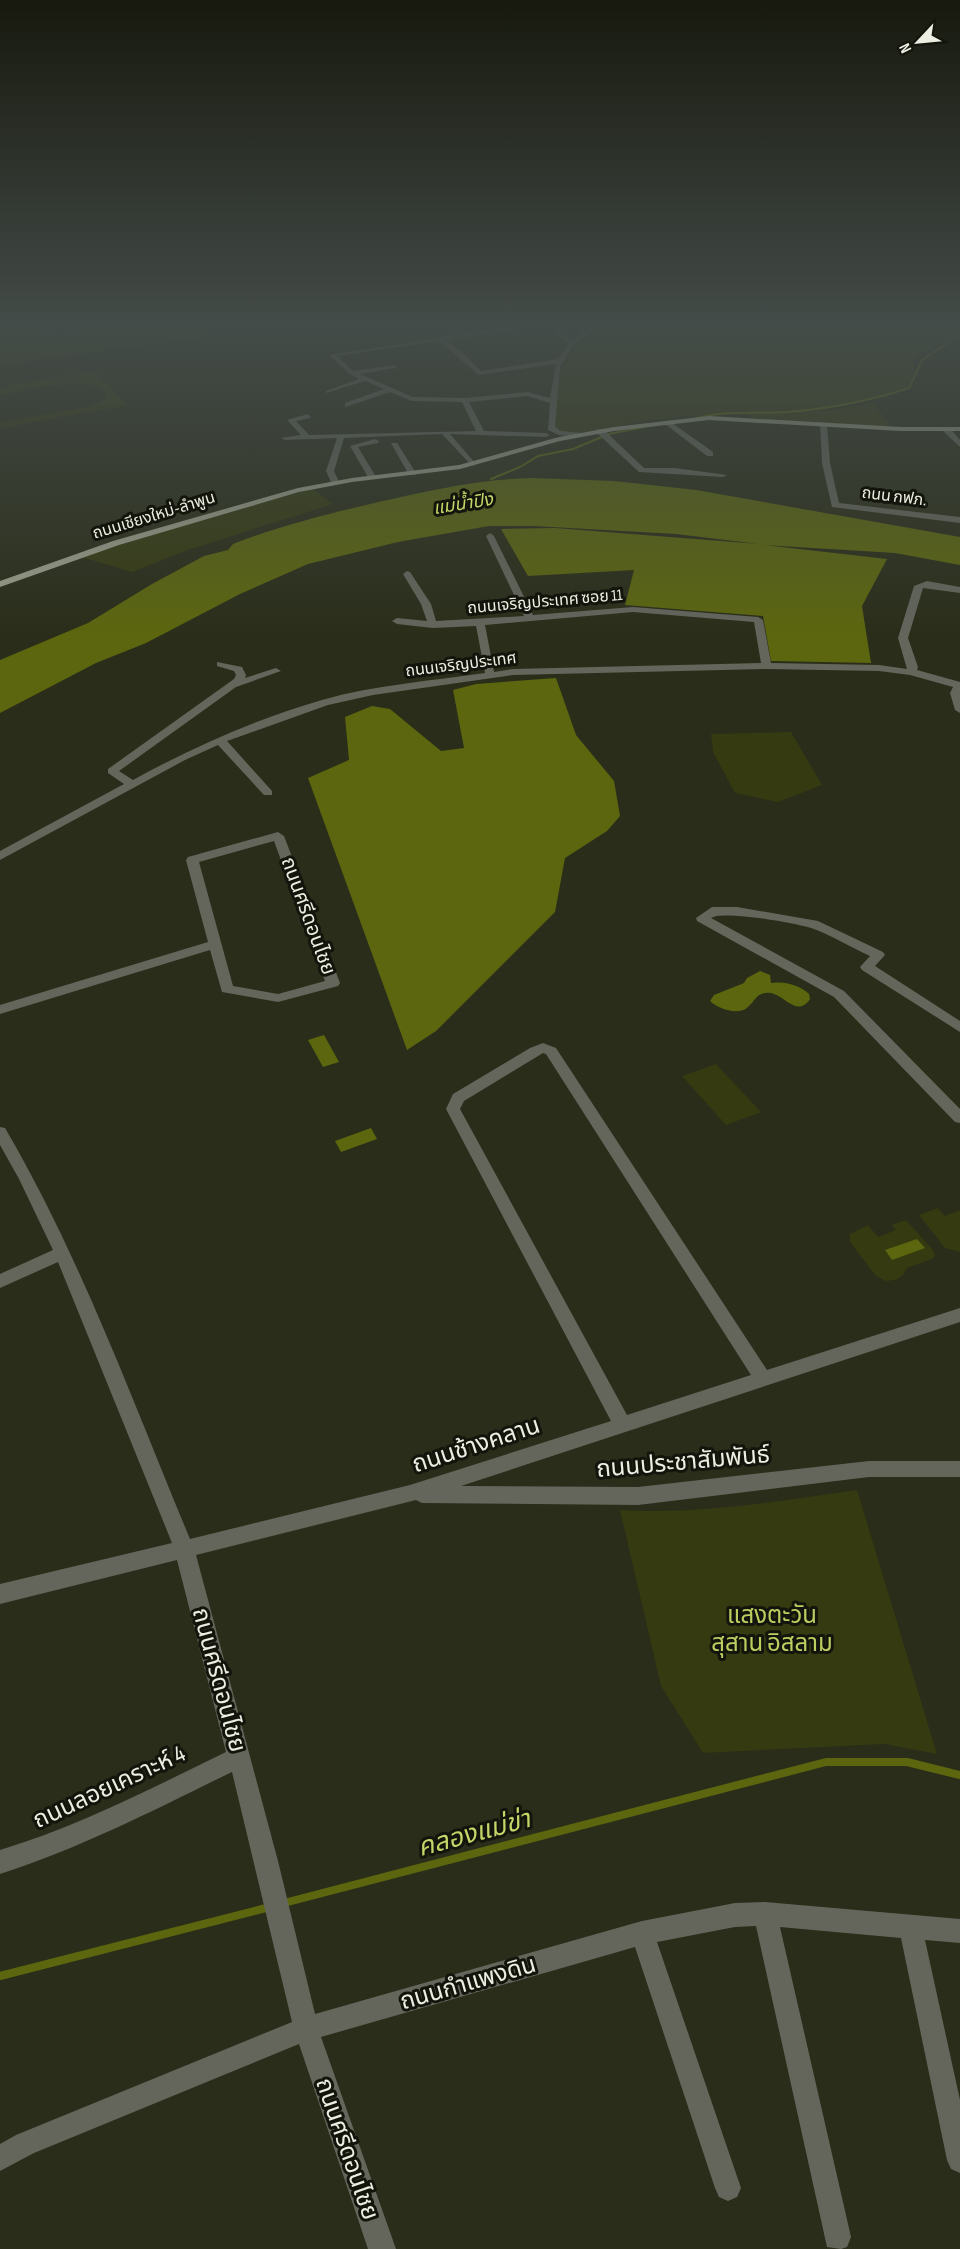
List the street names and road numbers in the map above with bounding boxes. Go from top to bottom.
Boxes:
street label: ถนน กฟภ. [861,484,927,510]
street label: ถนนเชียงใหม่-ลำพูน [91,488,217,544]
street label: ถนนเจริญประเทศ ซอย 11 [467,586,624,618]
street label: ถนนเจริญประเทศ [404,649,518,681]
street label: ถนนศรีดอนไชย [276,854,340,978]
street label: ถนนช้างคลาน [408,1411,544,1479]
street label: ถนนประชาสัมพันธ์ [595,1440,771,1484]
street label: ถนนศรีดอนไชย [186,1605,252,1755]
street label: ถนนลอยเคราะห์ 4 [28,1739,190,1835]
street label: ถนนกำแพงดิน [397,1950,539,2016]
street label: ถนนศรีดอนไชย [309,2074,385,2224]

